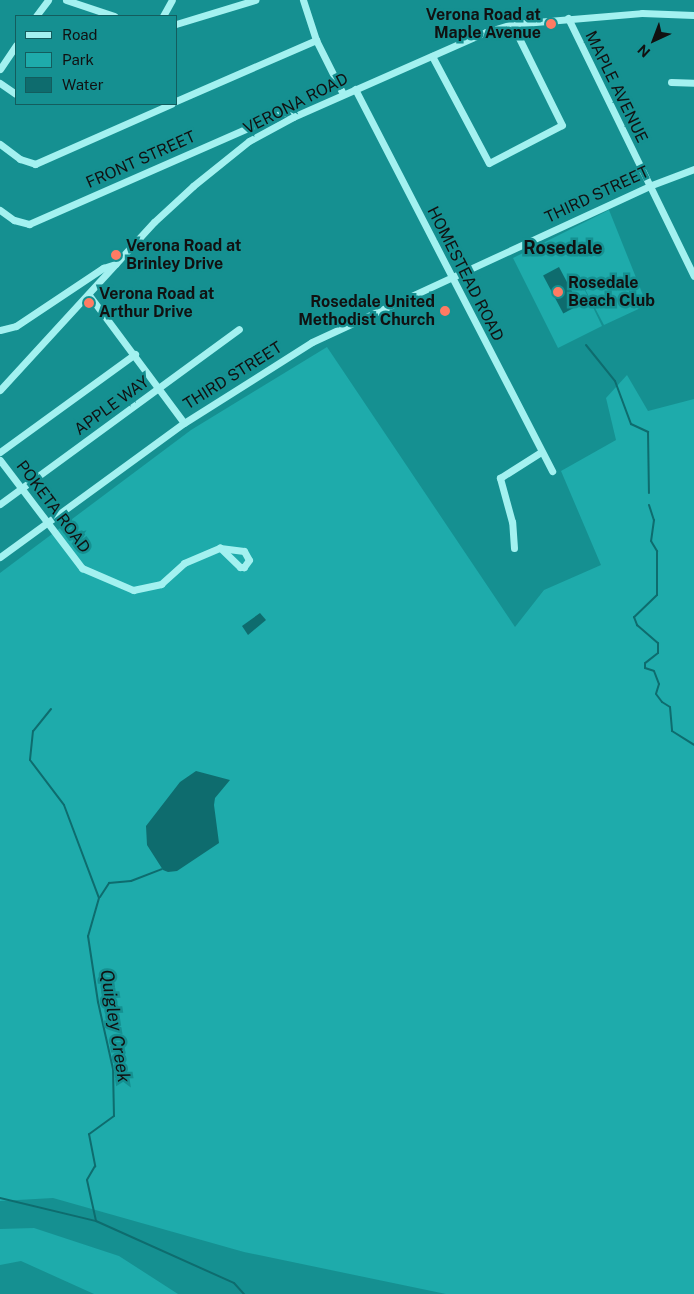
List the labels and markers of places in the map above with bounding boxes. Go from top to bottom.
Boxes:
place label: Verona Road at Maple Avenue [426,5,541,43]
marker: Verona Road at Maple Avenue [545,18,557,30]
place label: Verona Road at Brinley Drive [126,236,241,274]
marker: Verona Road at Brinley Drive [110,249,122,261]
place label: Rosedale Beach Club [568,273,655,311]
place label: Verona Road at Arthur Drive [99,284,214,322]
marker: Rosedale Beach Club [552,286,564,298]
place label: Rosedale United Methodist Church [298,292,435,330]
marker: Verona Road at Arthur Drive [83,297,95,309]
marker: Rosedale United Methodist Church [439,305,451,317]

